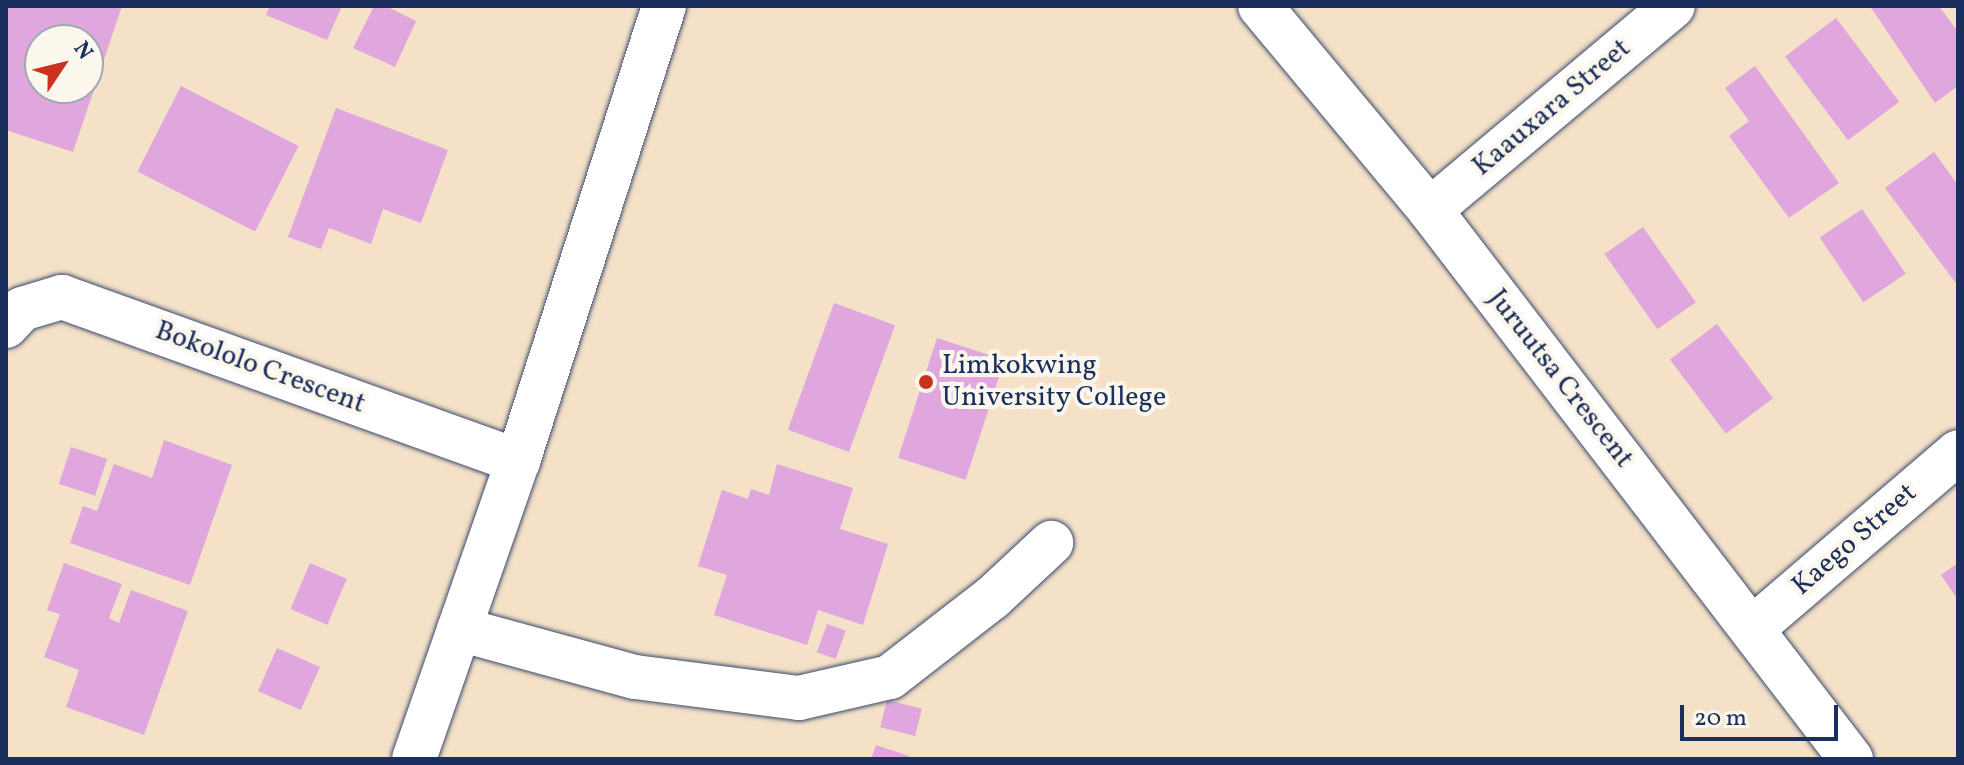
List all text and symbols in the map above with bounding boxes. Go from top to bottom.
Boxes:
north arrow [24,24,104,104]
street label: Kaauxara Street [1466,32,1638,184]
text: N [65,36,100,67]
street label: Juruutsa Crescent [1480,283,1640,475]
street label: Bokololo Crescent [150,314,370,422]
place label: Limkokwing University College [942,349,1167,415]
marker: Limkokwing University College [917,373,935,391]
street label: Kaego Street [1786,477,1924,603]
scale bar [1684,689,1842,739]
text: 20 m [1694,702,1747,736]

